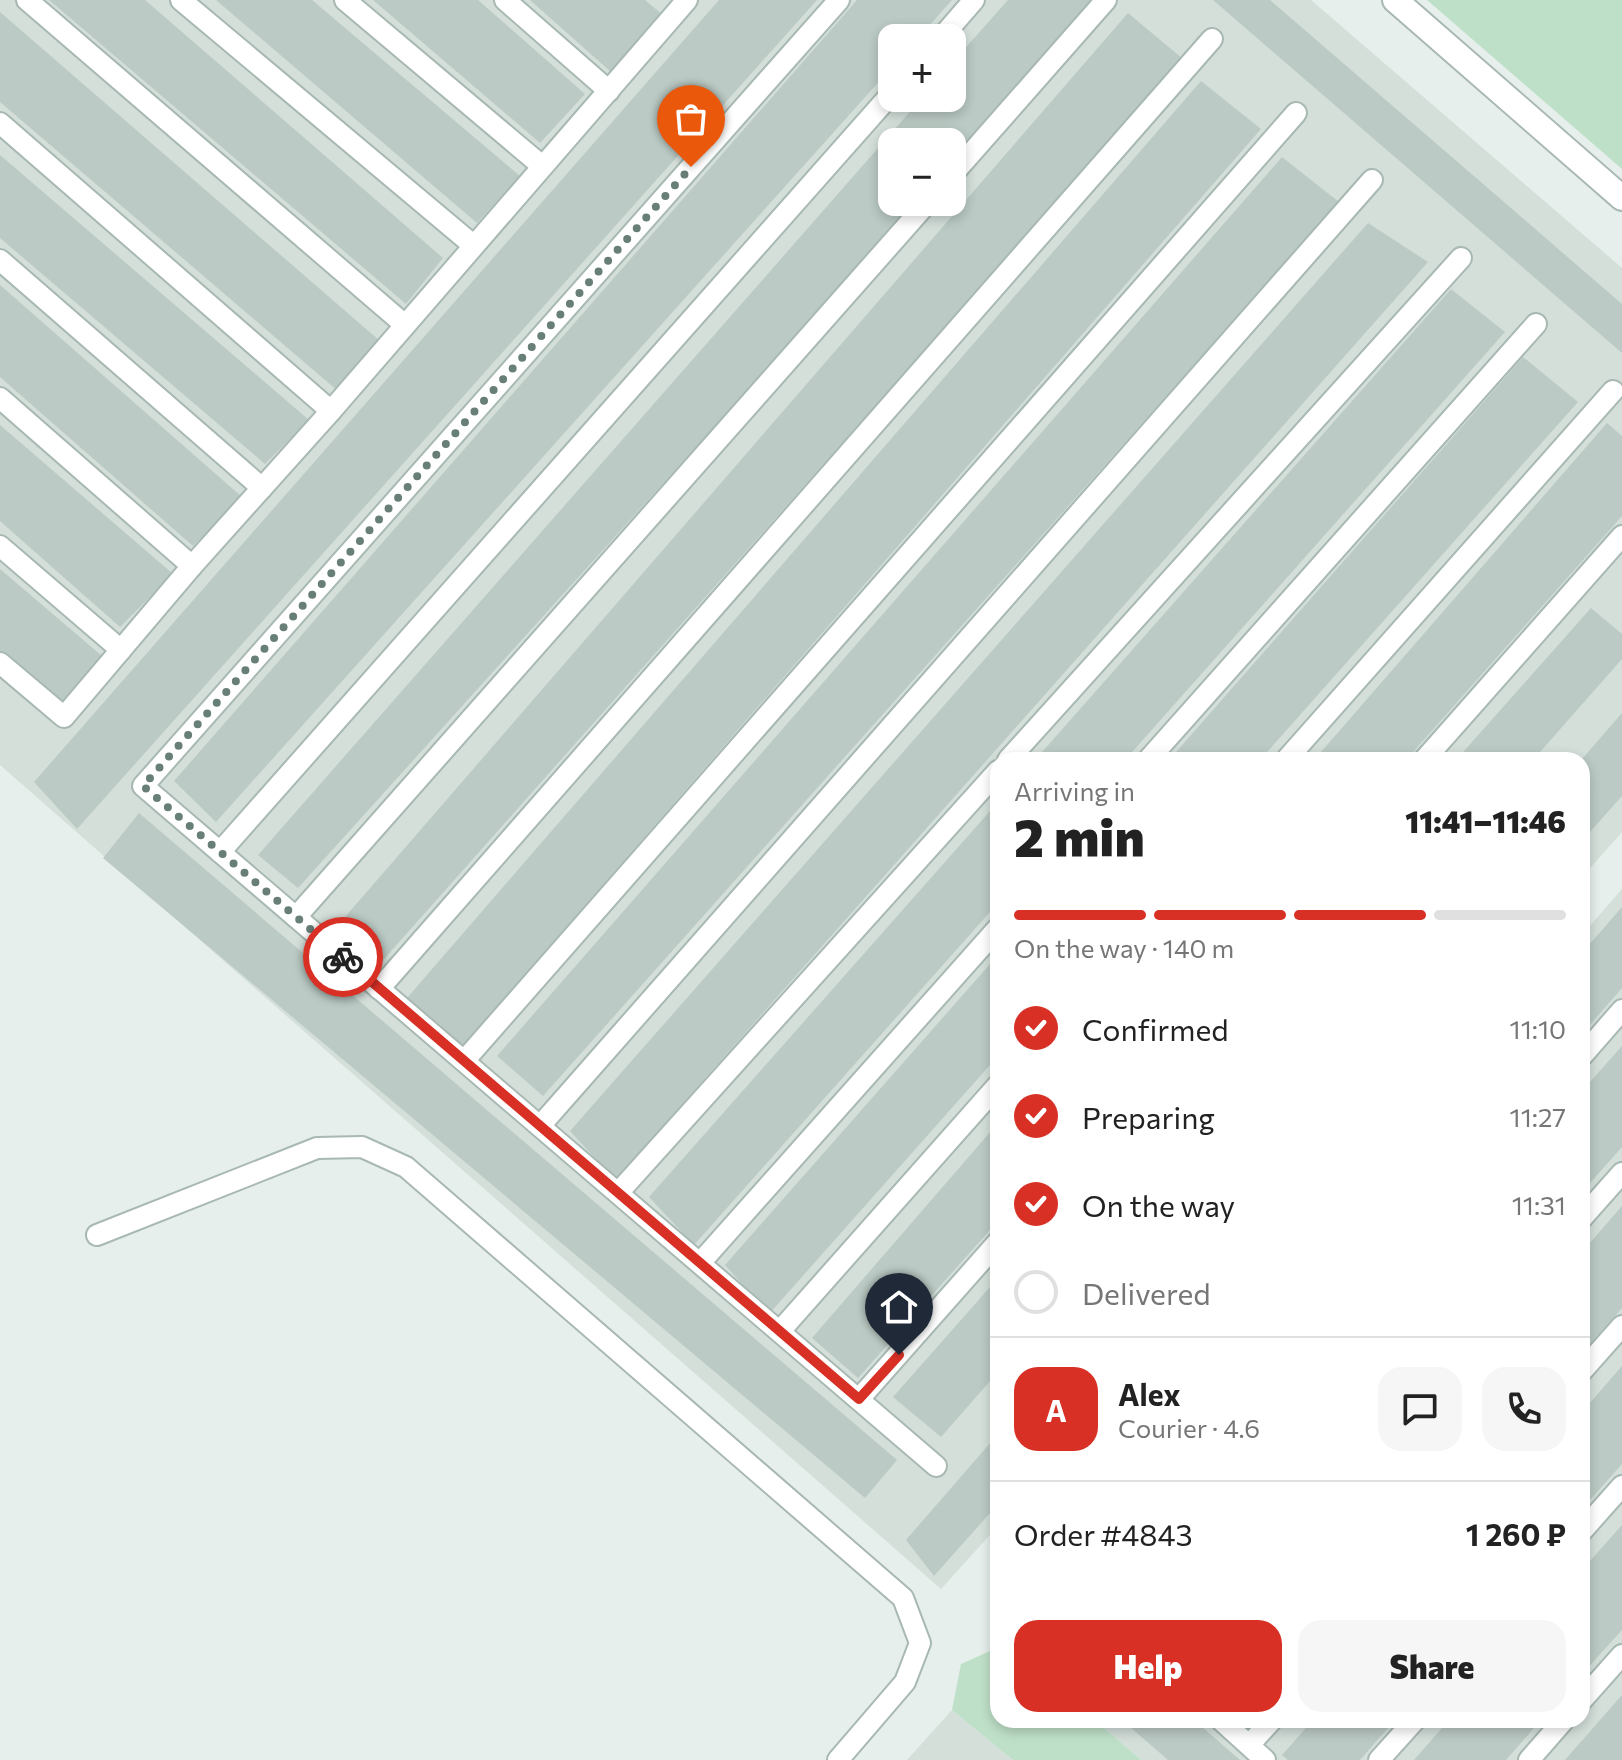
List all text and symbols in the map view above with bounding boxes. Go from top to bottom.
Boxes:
map controls [878,24,966,216]
button: + [878,24,966,112]
pin [657,85,725,167]
icon: bag [669,97,713,141]
button: − [878,128,966,216]
text: Arriving in [1014,775,1135,806]
text: 11:41–11:46 [1405,802,1566,839]
text: 2 min [1014,804,1145,868]
courier [303,917,383,997]
text: On the way · 140 m [1014,932,1234,963]
icon: bike [321,935,365,979]
icon: check [1014,1006,1058,1050]
text: Confirmed [1082,1010,1229,1047]
text: 11:10 [1510,1013,1566,1044]
icon: check [1014,1094,1058,1138]
text: Preparing [1082,1098,1215,1135]
text: 11:27 [1510,1101,1566,1132]
icon: check [1014,1182,1058,1226]
text: On the way [1082,1186,1235,1223]
text: 11:31 [1512,1189,1566,1220]
pin [865,1273,933,1355]
text: Delivered [1082,1274,1211,1311]
icon: home [877,1285,921,1329]
button: chat [1378,1367,1462,1451]
button: phone [1482,1367,1566,1451]
text: Alex [1118,1375,1181,1412]
text: A [1045,1391,1067,1428]
text: Courier · 4.6 [1118,1412,1260,1443]
text: Order #4843 [1014,1515,1193,1552]
text: 1 260 ₽ [1466,1515,1566,1552]
button: Help [1014,1620,1282,1712]
button: Share [1298,1620,1566,1712]

